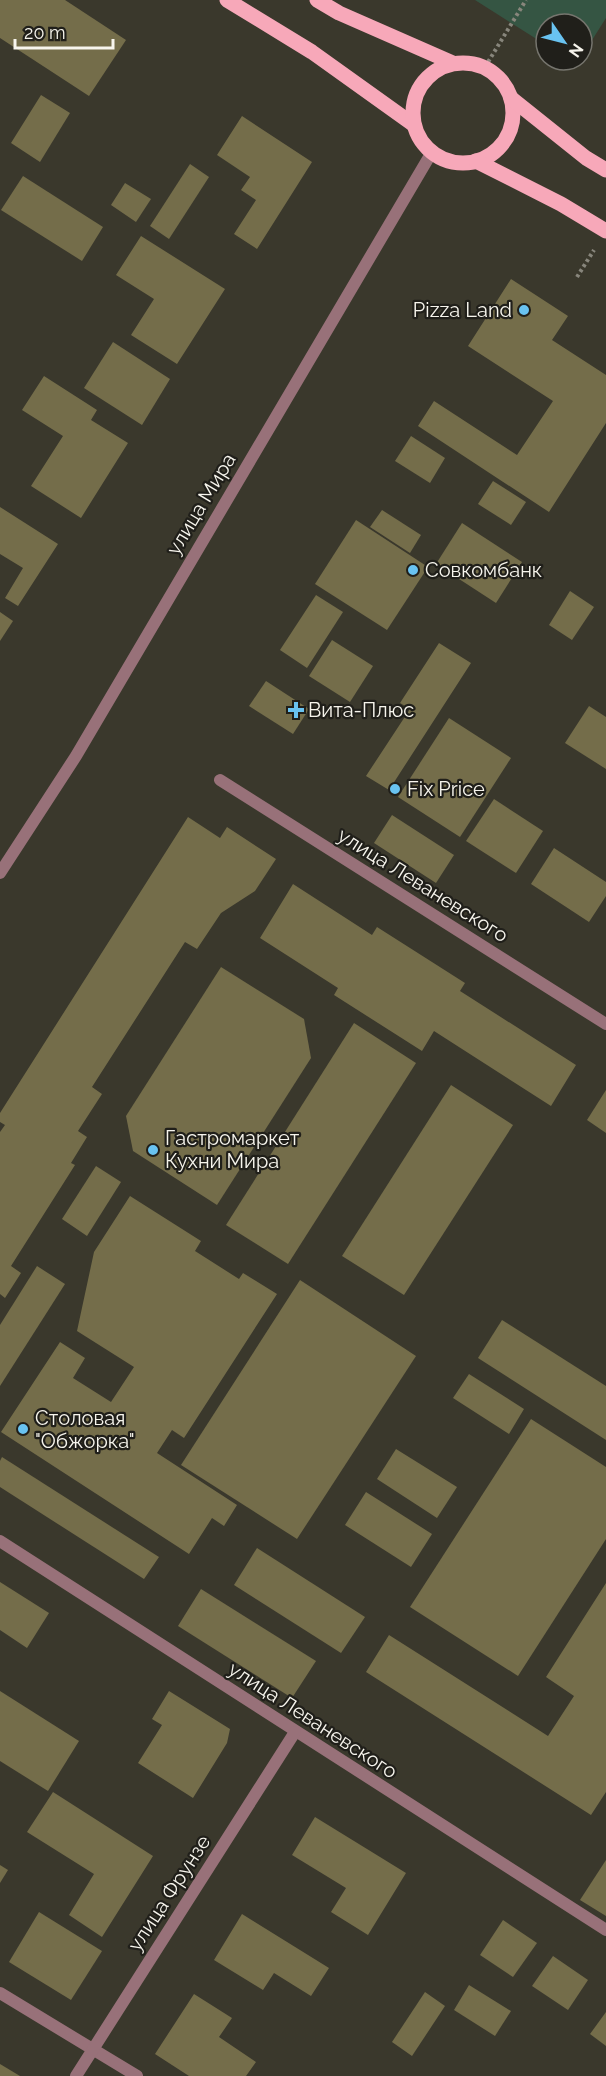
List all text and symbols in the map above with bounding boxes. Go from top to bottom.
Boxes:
scale bar [15,12,112,50]
north arrow [534,12,594,72]
text: 20 m [24,22,66,43]
text: N [565,40,587,61]
place label: Pizza Land [413,298,512,322]
marker: Pizza Land [517,303,531,317]
street label: улица Мира [161,449,241,559]
place label: Совкомбанк [425,558,542,582]
marker: Совкомбанк [406,563,420,577]
place label: Вита-Плюс [308,698,414,722]
marker: Вита-Плюс [289,703,303,717]
place label: Fix Price [407,777,485,801]
marker: Fix Price [388,782,402,796]
street label: улица Леваневского [333,823,513,947]
place label: Гастромаркет Кухни Мира [165,1126,300,1173]
marker: Гастромаркет Кухни Мира [146,1143,160,1157]
place label: Столовая "Обжорка" [35,1406,135,1453]
marker: Столовая "Обжорка" [16,1422,30,1436]
street label: улица Леваневского [224,1656,402,1784]
street label: улица Фрунзе [123,1830,215,1955]

